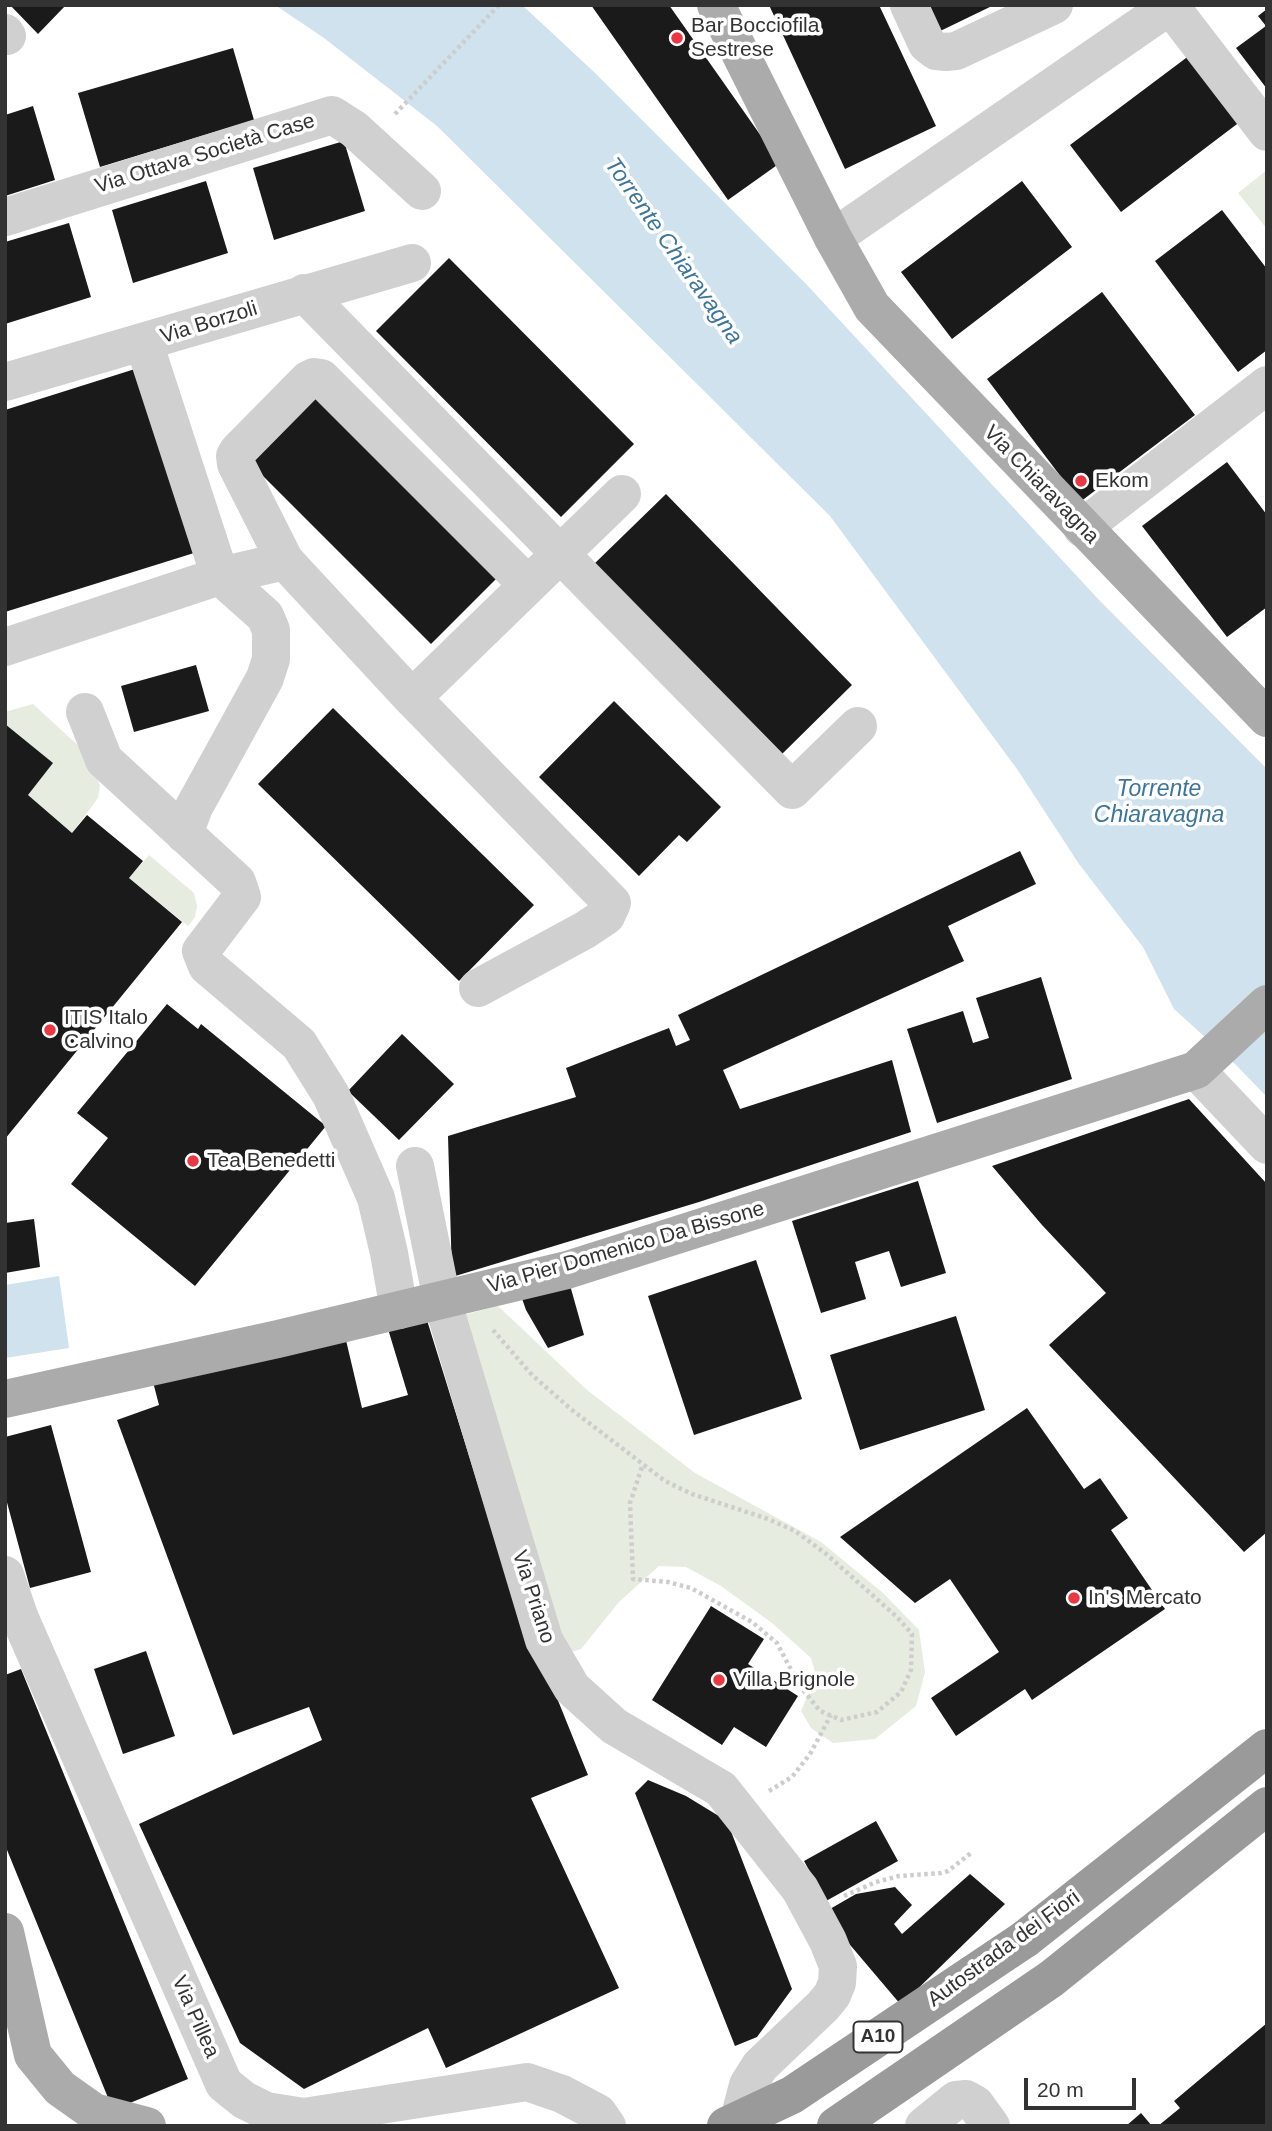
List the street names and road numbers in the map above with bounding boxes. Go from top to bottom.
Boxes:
street label: Via Ottava Società Case [92,109,318,199]
street label: Via Borzoli [158,296,260,350]
street label: Via Chiaravagna [978,421,1104,549]
street label: Via Pier Domenico Da Bissone [485,1196,767,1300]
street label: Via Priano [506,1547,560,1647]
street label: Autostrada dei Fiori [923,1885,1085,2013]
street label: Via Pillea [166,1972,224,2062]
road number: A10 [854,2022,903,2052]

